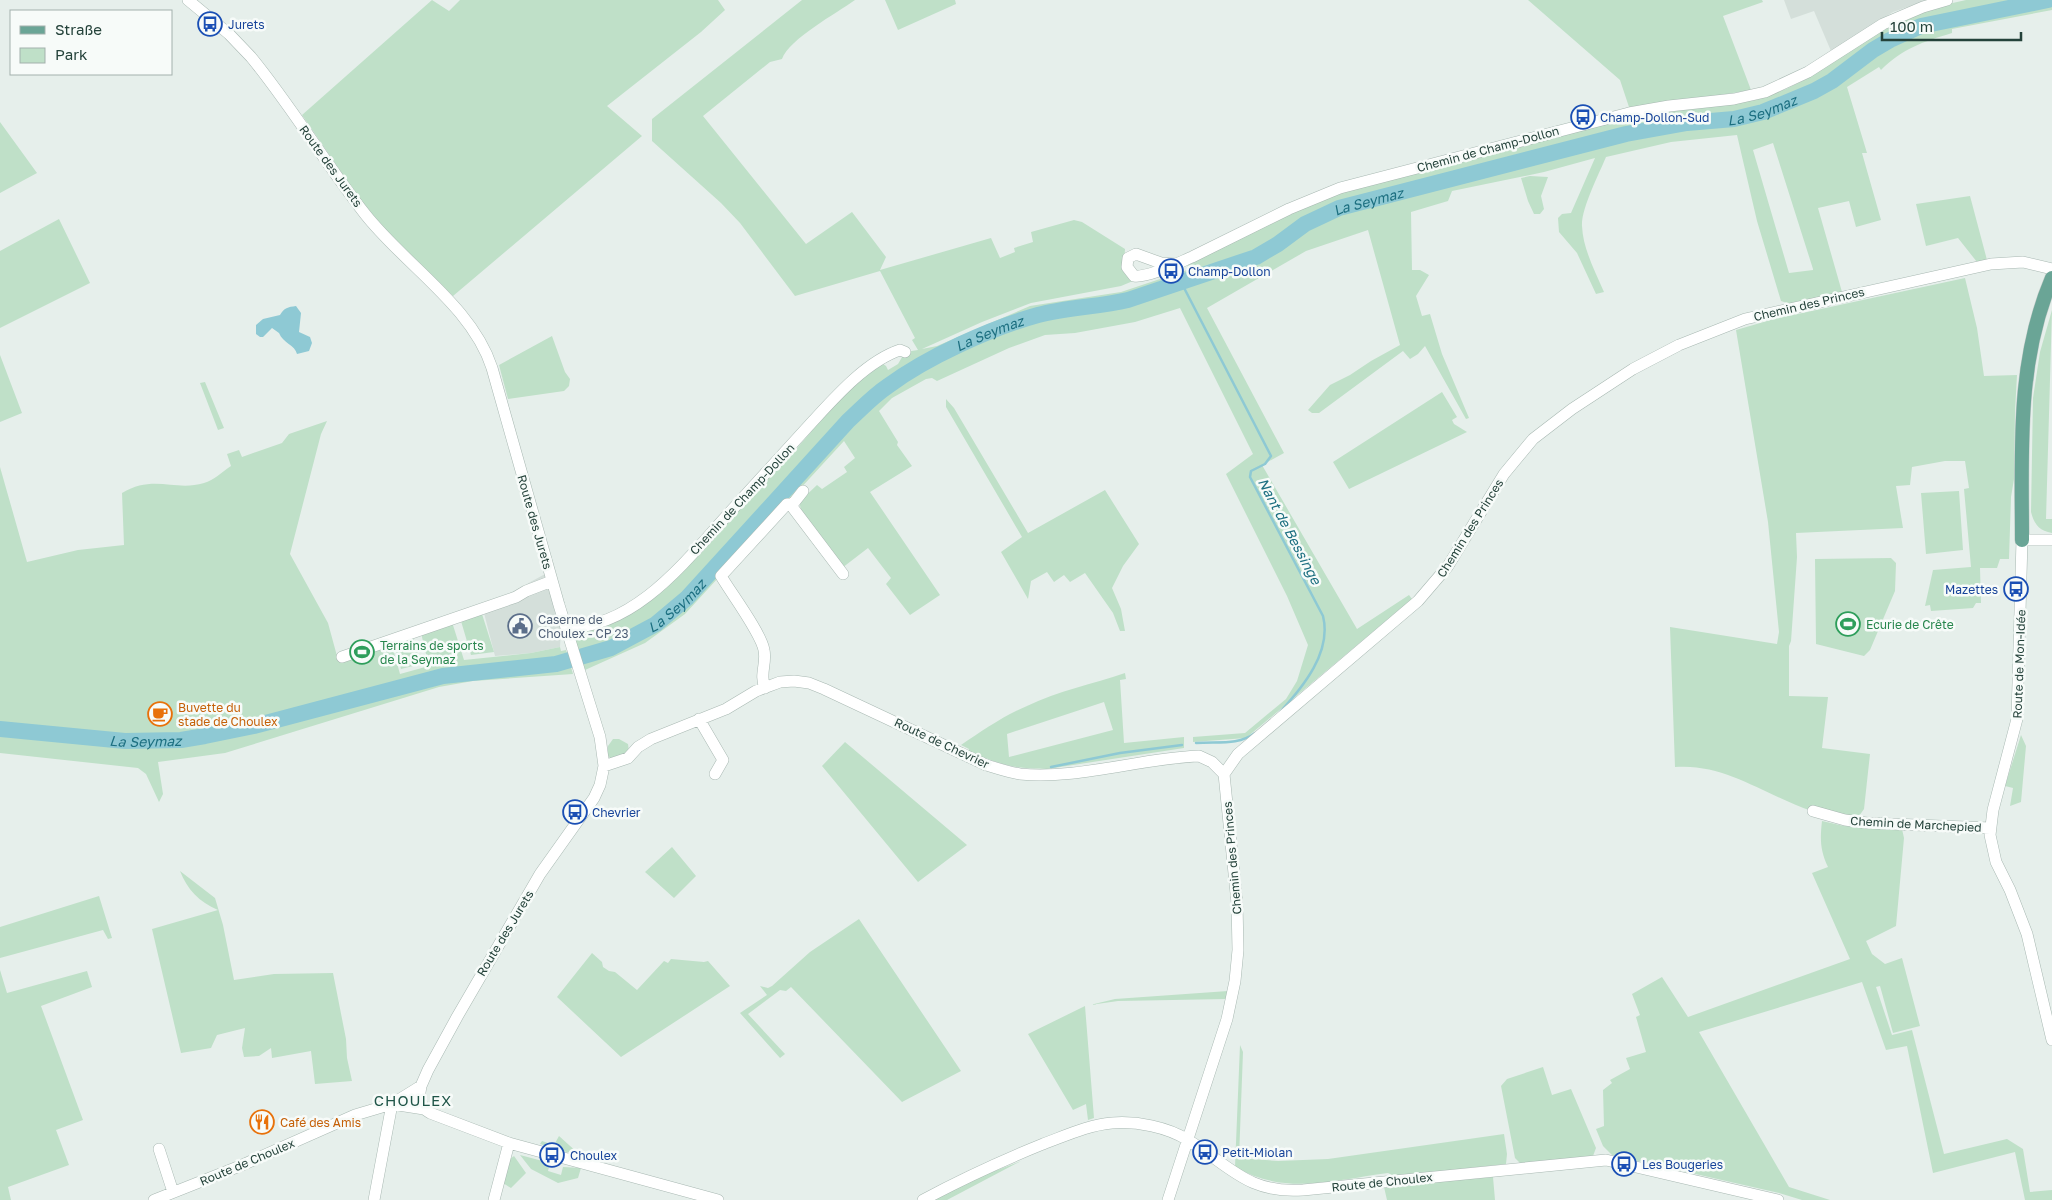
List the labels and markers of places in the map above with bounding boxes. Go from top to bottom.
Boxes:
bus stop icon: Jurets [197,11,223,37]
place label: Jurets [228,17,265,32]
bus stop icon: Champ-Dollon-Sud [1570,104,1596,130]
place label: Champ-Dollon-Sud [1600,110,1710,125]
bus stop icon: Champ-Dollon [1158,258,1184,284]
place label: Champ-Dollon [1188,264,1271,279]
bus stop icon: Mazettes [2003,576,2029,602]
place label: Mazettes [1945,582,1998,597]
sports icon: Ecurie de Crête [1835,611,1861,637]
place label: Caserne de Choulex - CP 23 [538,612,629,641]
public building icon: Caserne de Choulex - CP 23 [507,613,533,639]
place label: Ecurie de Crête [1866,617,1954,632]
place label: Terrains de sports de la Seymaz [380,638,484,667]
sports icon: Terrains de sports de la Seymaz [349,639,375,665]
place label: Buvette du stade de Choulex [178,700,278,729]
cafe icon: Buvette du stade de Choulex [147,701,173,727]
bus stop icon: Chevrier [562,799,588,825]
place label: Chevrier [592,805,641,820]
restaurant icon: Café des Amis [249,1109,275,1135]
place label: Café des Amis [280,1115,361,1130]
bus stop icon: Petit-Miolan [1192,1139,1218,1165]
bus stop icon: Choulex [539,1142,565,1168]
place label: Petit-Miolan [1222,1145,1293,1160]
place label: Choulex [570,1148,617,1163]
bus stop icon: Les Bougeries [1611,1151,1637,1177]
place label: Les Bougeries [1642,1157,1723,1172]

